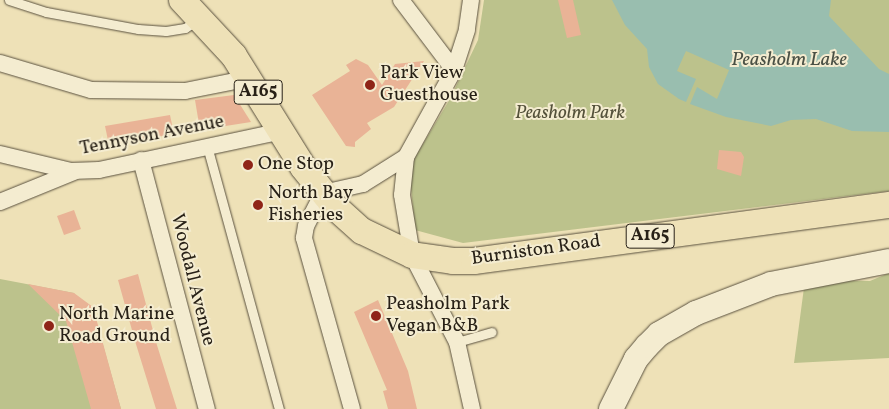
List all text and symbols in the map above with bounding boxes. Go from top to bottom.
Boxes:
water label: Peasholm Lake [731,48,847,72]
place label: Park View Guesthouse [380,63,478,107]
road number: A165 [233,76,283,108]
marker: Park View Guesthouse [364,79,376,91]
park label: Peasholm Park [515,103,625,125]
street label: Tennyson Avenue [78,111,226,161]
place label: One Stop [258,154,334,176]
marker: One Stop [242,159,254,171]
place label: North Bay Fisheries [268,183,353,227]
marker: North Bay Fisheries [252,199,264,211]
street label: Woodall Avenue [165,212,219,348]
road number: A165 [625,220,675,252]
street label: Burniston Road [470,231,602,271]
place label: Peasholm Park Vegan B&B [386,294,510,338]
place label: North Marine Road Ground [59,304,174,348]
marker: Peasholm Park Vegan B&B [370,310,382,322]
marker: North Marine Road Ground [43,320,55,332]

